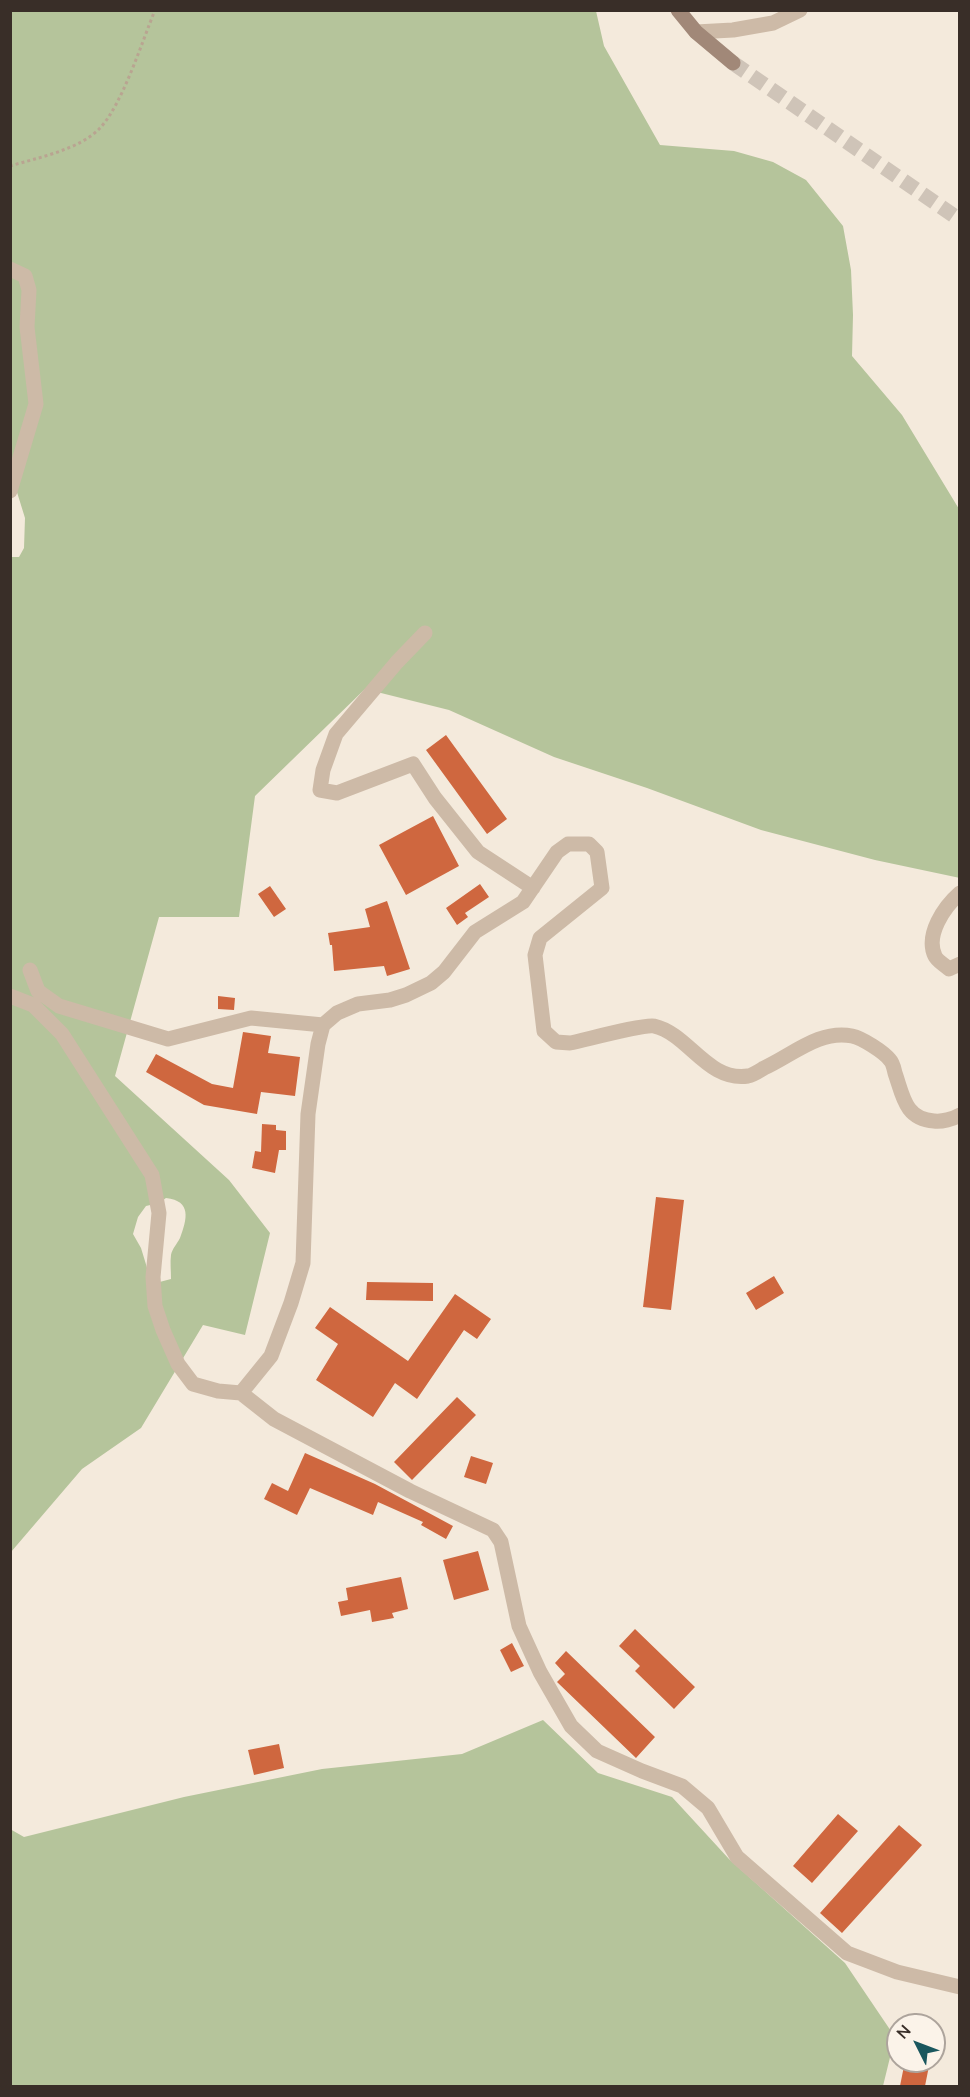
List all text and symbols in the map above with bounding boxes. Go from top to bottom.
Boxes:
north arrow [886,2013,946,2073]
text: N [892,2020,916,2044]

